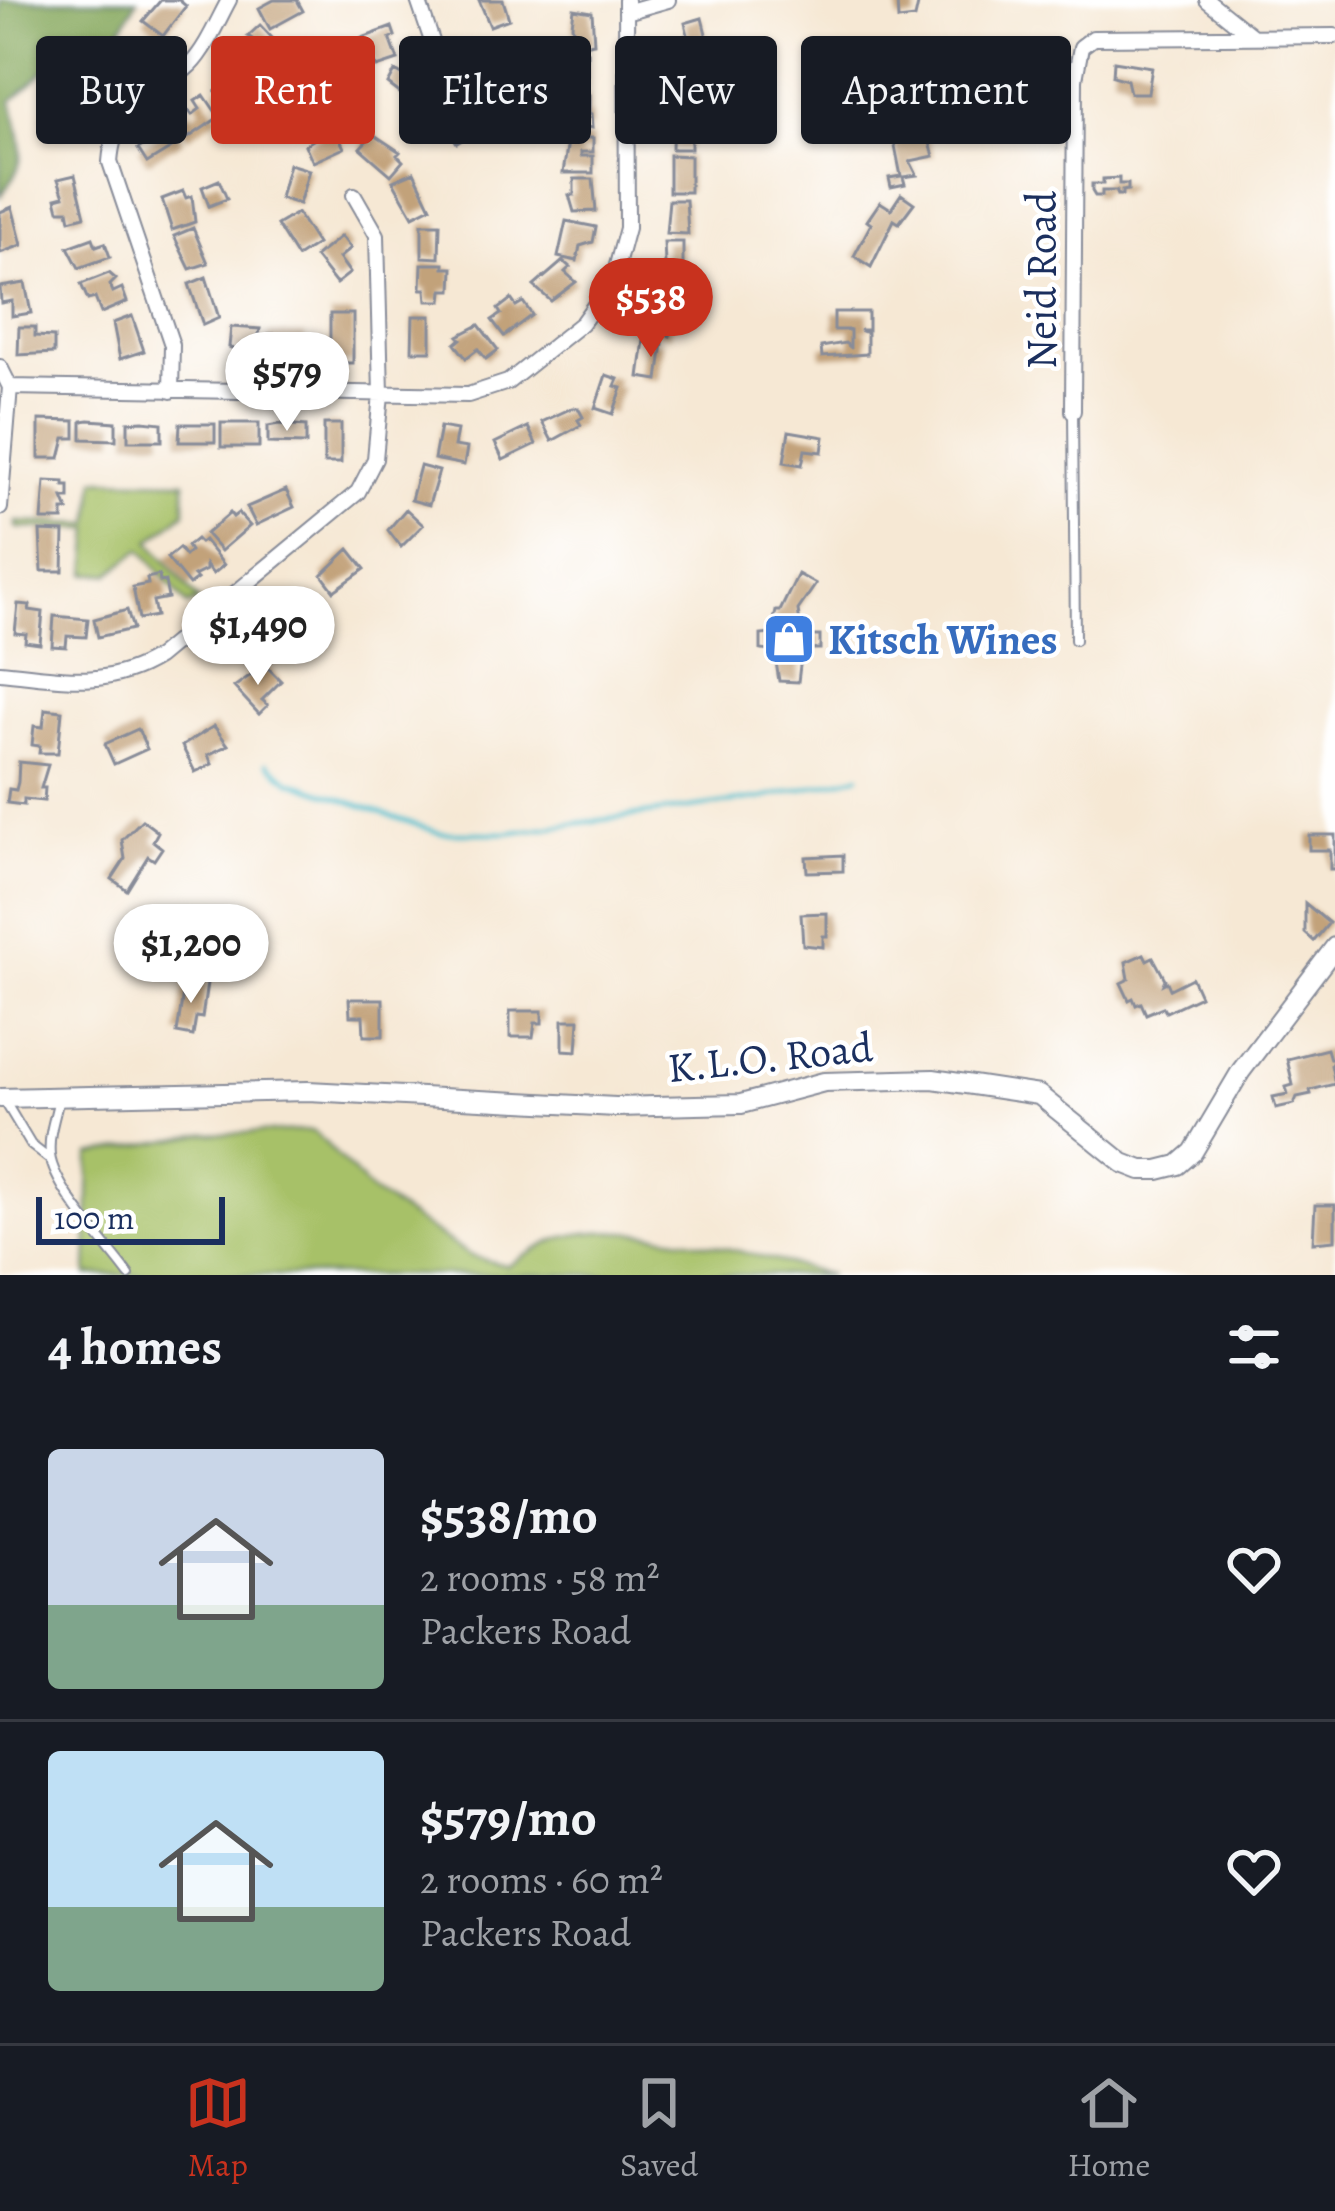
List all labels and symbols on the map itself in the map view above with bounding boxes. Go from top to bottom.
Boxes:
street label: Neid Road [1013,190,1070,369]
pin: $538 [580,258,722,360]
pin: $579 [216,332,358,434]
pin: $1,490 [160,586,356,688]
shop icon: Kitsch Wines [761,611,817,667]
place label: Kitsch Wines [828,611,1058,668]
pin: $1,200 [93,904,289,1006]
street label: K.L.O. Road [665,1018,876,1096]
scale bar [36,1191,225,1244]

